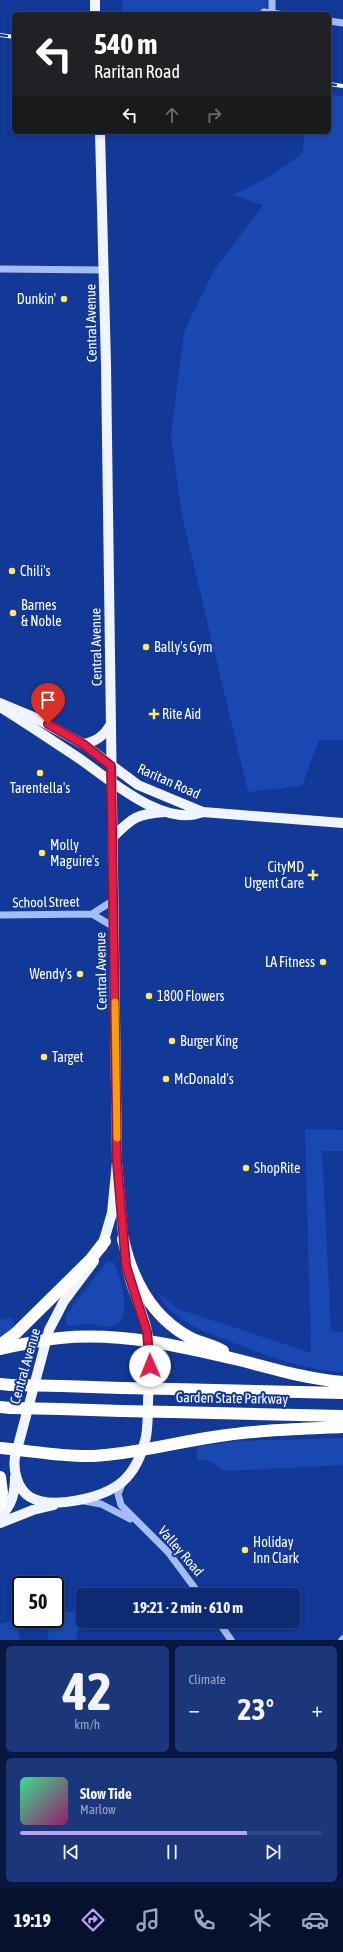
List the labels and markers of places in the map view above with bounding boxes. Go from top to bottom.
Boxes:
place label: Dunkin' [17,291,56,307]
marker: Dunkin' [59,294,69,304]
place label: Chili's [20,563,51,579]
marker: Chili's [7,566,17,576]
place label: Barnes & Noble [21,597,62,629]
marker: Barnes & Noble [8,608,18,618]
place label: Bally's Gym [154,639,213,655]
marker: Bally's Gym [141,642,151,652]
pin [31,683,65,724]
place label: Rite Aid [162,706,201,722]
marker: Rite Aid [149,709,159,719]
marker: Tarentella's [35,768,45,778]
place label: Tarentella's [10,780,70,796]
place label: Molly Maguire's [50,837,99,869]
marker: Molly Maguire's [37,848,47,858]
place label: CityMD Urgent Care [244,859,304,891]
marker: CityMD Urgent Care [307,869,319,881]
place label: LA Fitness [265,954,315,970]
marker: LA Fitness [318,957,328,967]
place label: Wendy's [29,966,72,982]
marker: Wendy's [75,969,85,979]
place label: 1800 Flowers [157,988,225,1004]
marker: 1800 Flowers [144,991,154,1001]
place label: Burger King [180,1033,238,1049]
marker: Burger King [167,1036,177,1046]
place label: Target [52,1049,84,1065]
marker: Target [39,1052,49,1062]
place label: McDonald's [174,1071,234,1087]
marker: McDonald's [161,1074,171,1084]
place label: ShopRite [254,1160,300,1176]
marker: ShopRite [241,1163,251,1173]
place label: Holiday Inn Clark [253,1534,299,1566]
marker: Holiday Inn Clark [240,1545,250,1555]

